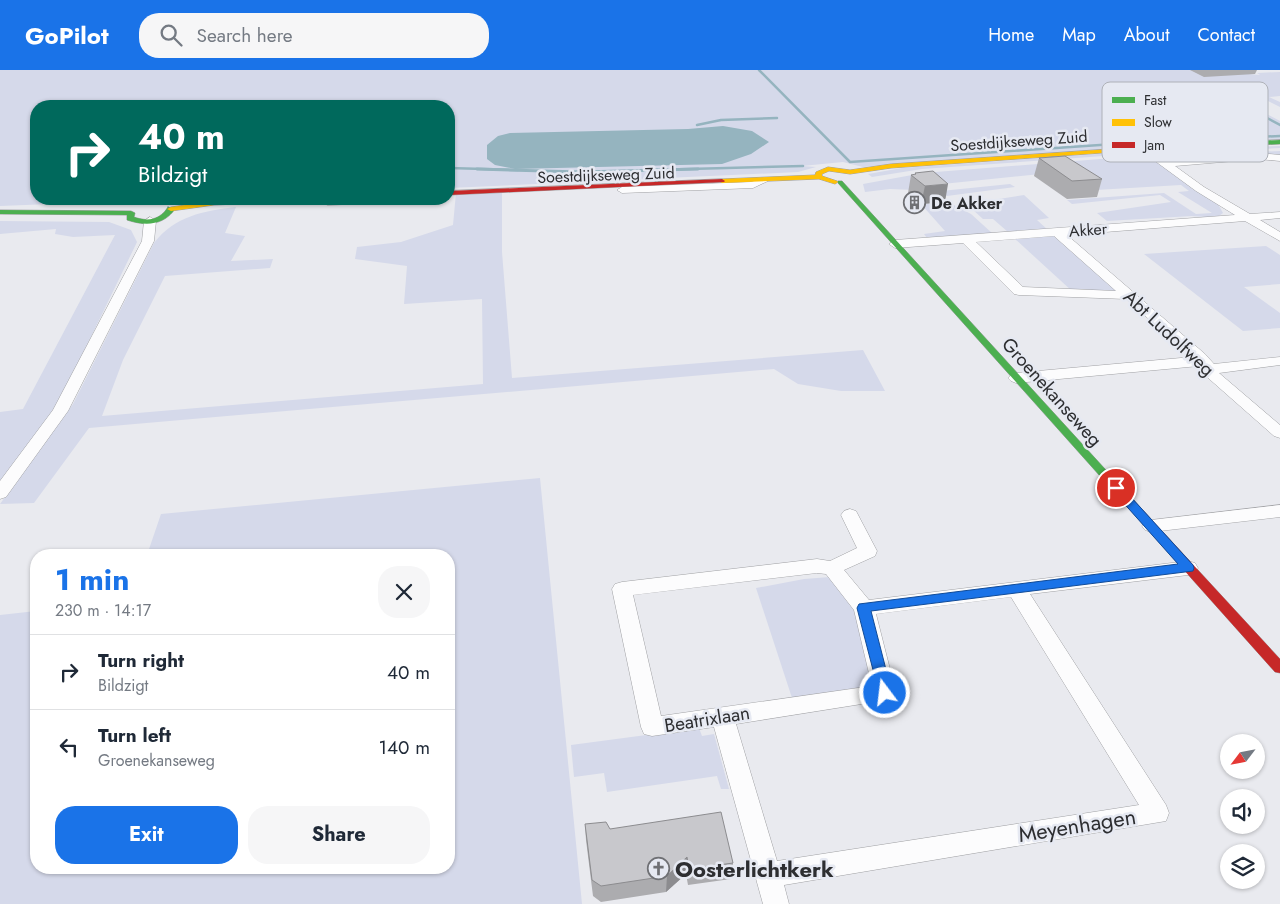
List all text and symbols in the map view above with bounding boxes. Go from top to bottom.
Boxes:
search box [139,13,489,58]
text: GoPilot [25,18,109,53]
icon: search [157,21,185,49]
text: Search here [197,22,293,49]
text: Home [988,22,1034,48]
text: Map [1062,22,1096,48]
text: About [1124,22,1169,48]
text: Contact [1197,22,1255,48]
legend [1102,82,1268,162]
text: Fast [1144,90,1167,110]
text: 40 m [138,112,225,162]
text: Slow [1144,112,1172,132]
icon: right [55,120,120,185]
street label: Soestdijkseweg Zuid [950,125,1088,157]
text: Jam [1142,135,1165,155]
text: Bildzigt [138,158,207,190]
street label: Soestdijkseweg Zuid [537,161,675,189]
building icon: De Akker [903,191,927,215]
place label: De Akker [931,192,1003,215]
street label: Akker [1068,217,1108,243]
street label: Abt Ludolfweg [1117,284,1221,382]
street label: Groenekanseweg [996,331,1108,453]
pin [1095,467,1137,509]
icon: arrive [1102,474,1130,502]
text: 1 min [55,558,129,601]
button: close [378,566,430,618]
text: 230 m · 14:17 [55,599,151,622]
text: Turn right [98,647,184,674]
icon: right [55,658,83,686]
text: 40 m [387,659,430,686]
position arrow [858,666,910,718]
text: Bildzigt [98,674,148,697]
street label: Beatrixlaan [662,699,752,739]
text: Turn left [98,722,171,749]
icon: left [55,733,83,761]
text: 140 m [378,734,430,761]
north arrow [1220,734,1265,779]
map controls [1220,734,1265,889]
text: Groenekanseweg [98,749,215,772]
button: sound [1220,789,1265,834]
street label: Meyenhagen [1016,800,1138,850]
button: Exit [55,806,238,864]
button: Share [248,806,430,864]
button: layers [1220,844,1265,889]
place label: Oosterlichtkerk [675,853,834,885]
church icon: Oosterlichtkerk [647,857,671,881]

